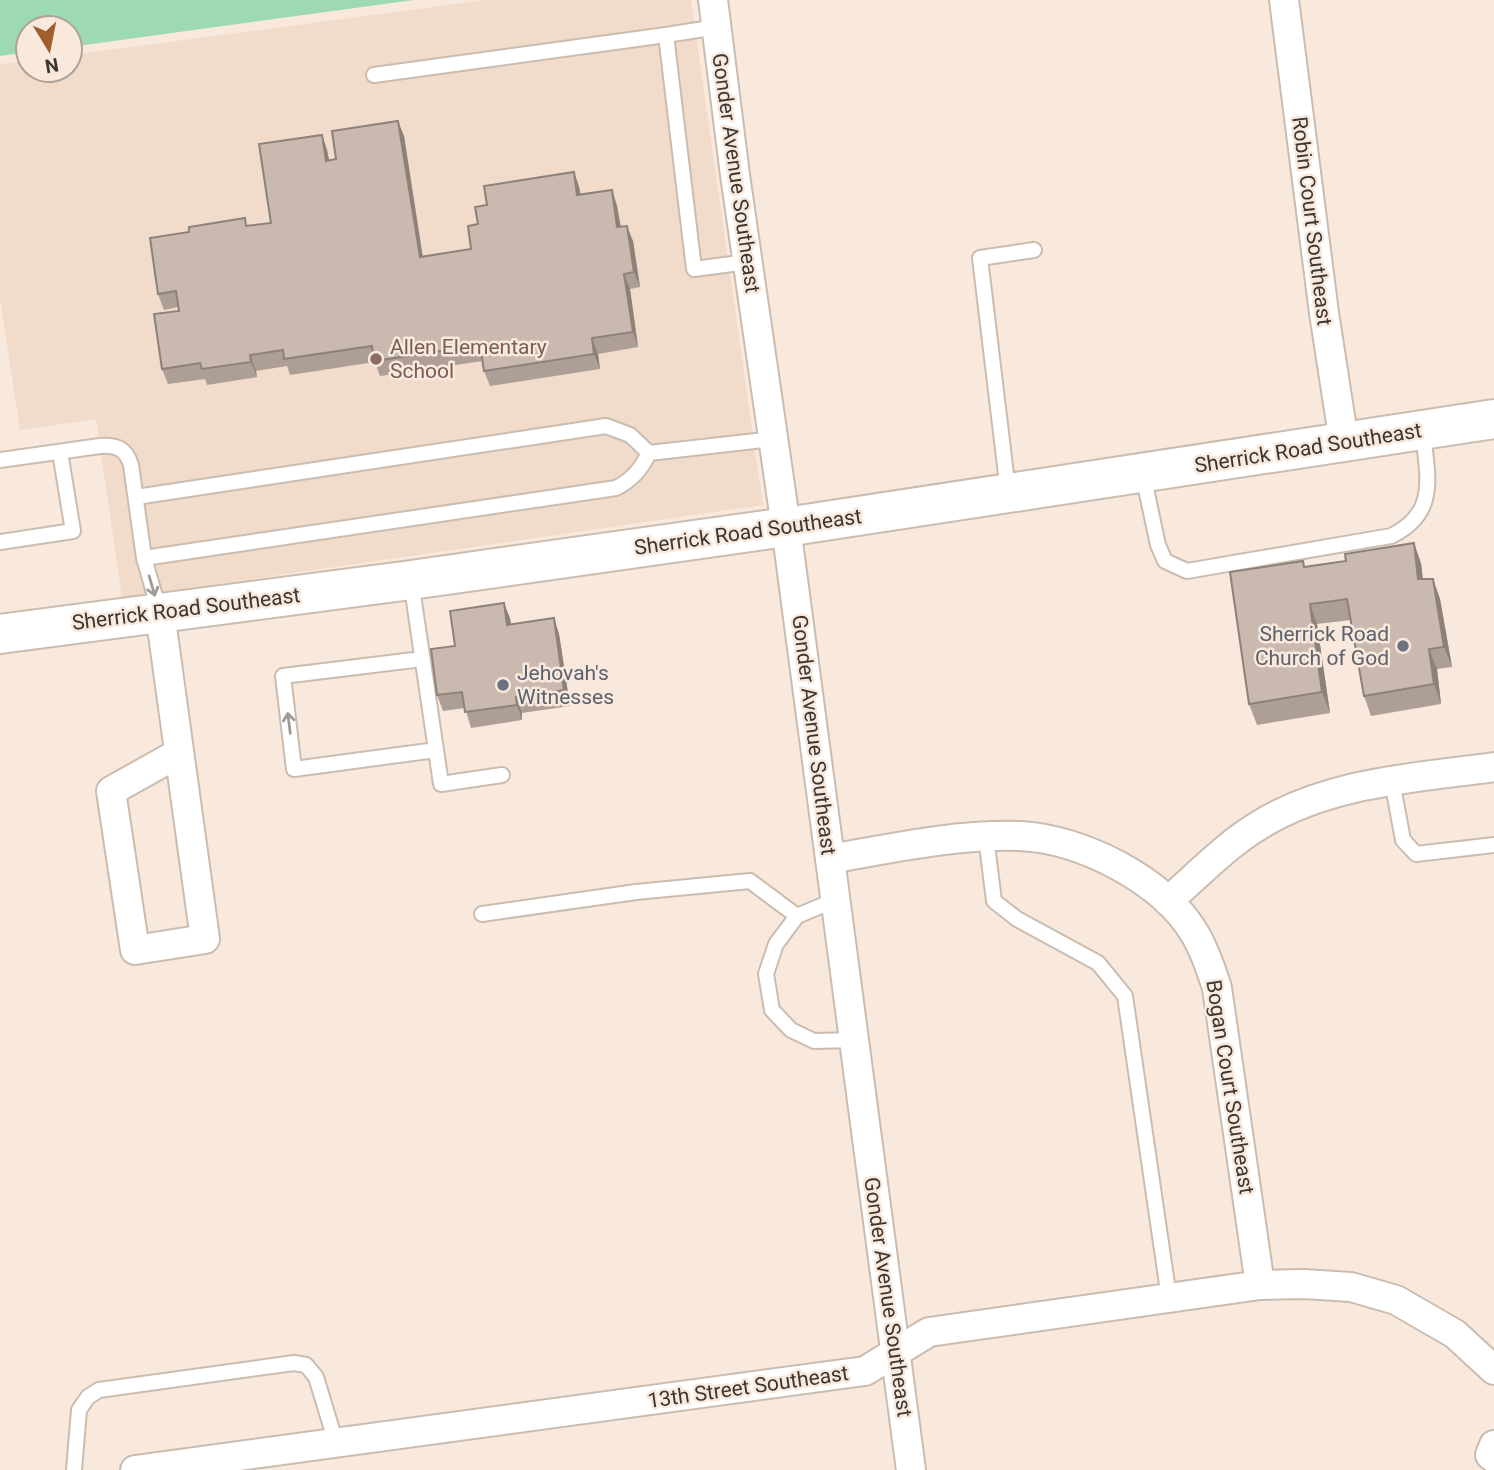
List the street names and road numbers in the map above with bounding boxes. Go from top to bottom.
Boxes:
street label: Gonder Avenue Southeast [707,52,765,295]
street label: Robin Court Southeast [1287,115,1337,327]
street label: Sherrick Road Southeast [1193,418,1423,478]
street label: Sherrick Road Southeast [633,504,863,560]
street label: Sherrick Road Southeast [71,583,301,635]
street label: Gonder Avenue Southeast [787,614,841,857]
street label: Bogan Court Southeast [1201,978,1259,1196]
street label: Gonder Avenue Southeast [859,1176,917,1419]
street label: 13th Street Southeast [646,1361,850,1413]

